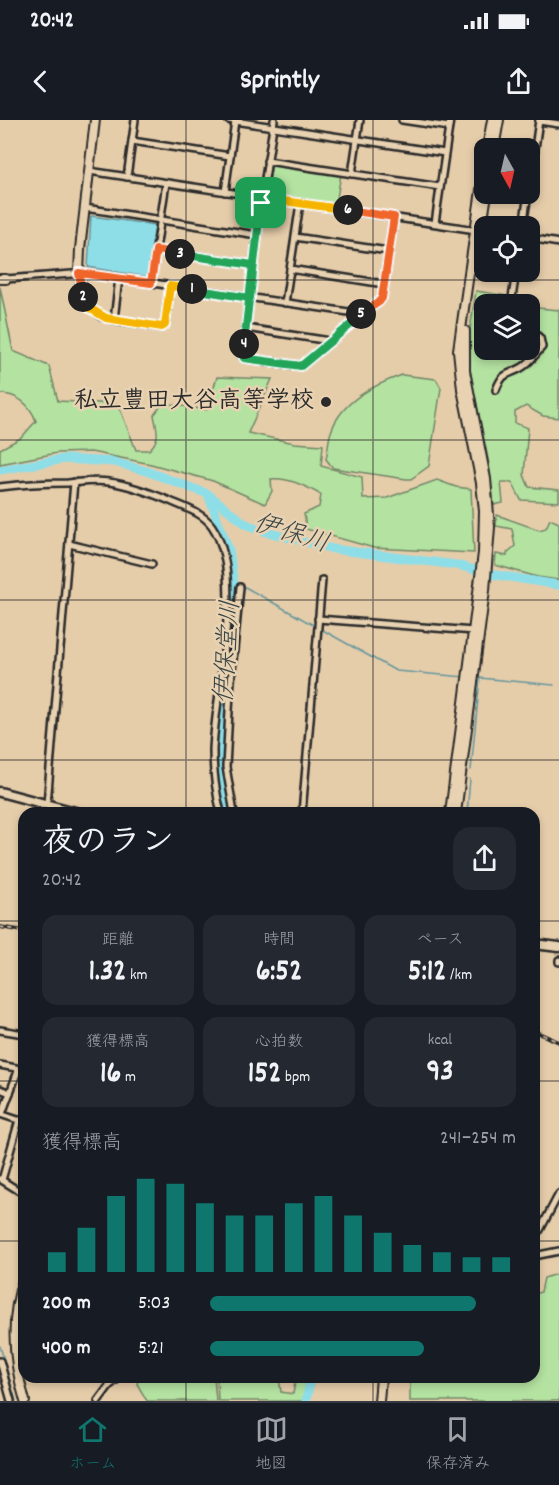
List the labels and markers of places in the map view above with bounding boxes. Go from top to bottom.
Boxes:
pin [235,177,286,228]
pin: 6 [333,195,363,225]
pin: 3 [165,239,195,269]
pin: 1 [177,274,207,304]
pin: 2 [68,282,98,312]
pin: 5 [346,299,376,329]
pin: 4 [229,329,259,359]
place label: 私立豊田大谷高等学校 [74,385,314,419]
marker: 私立豊田大谷高等学校 [319,395,333,409]

